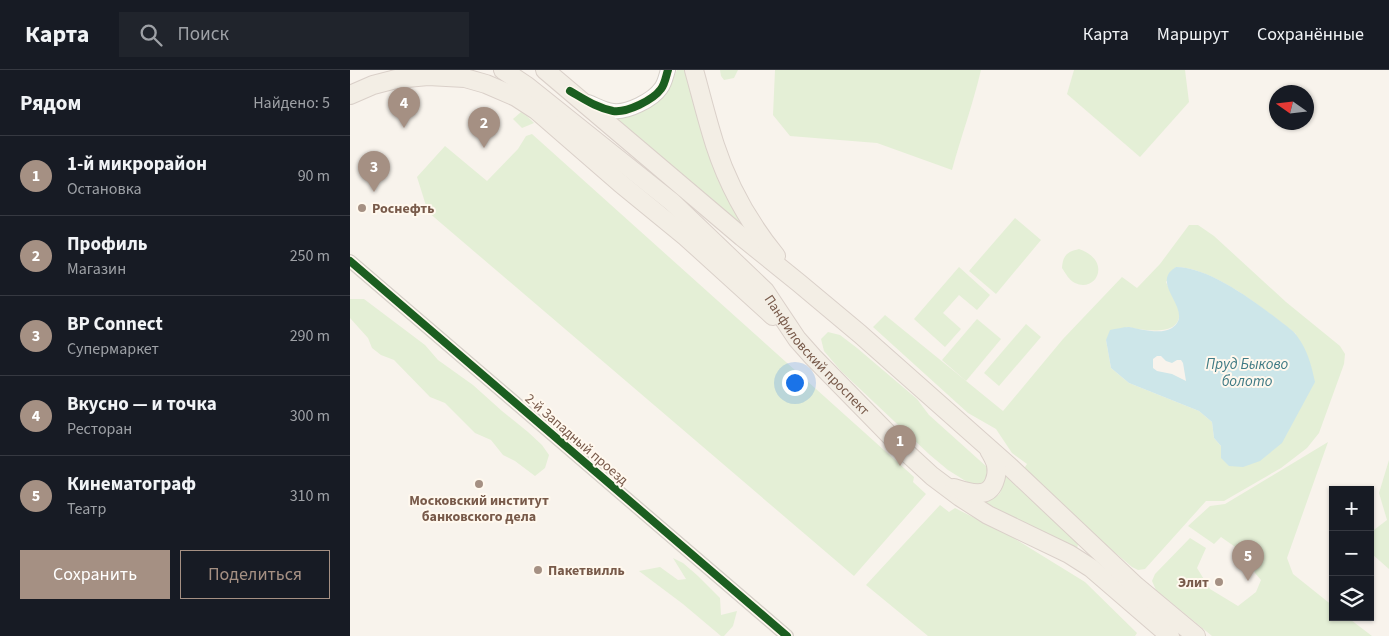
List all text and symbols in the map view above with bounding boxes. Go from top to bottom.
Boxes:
search box [119,12,469,57]
text: Карта [25,17,89,52]
icon: search [137,21,165,49]
text: Поиск [177,21,229,48]
text: Карта [1083,22,1129,47]
text: Маршрут [1157,22,1229,47]
text: Сохранённые [1257,22,1364,47]
north arrow [1269,85,1314,130]
pin: 4 [388,87,420,128]
text: Рядом [20,88,81,118]
text: Найдено: 5 [253,92,330,114]
pin: 2 [468,107,500,148]
text: 1-й микрорайон [67,151,207,178]
pin: 3 [358,151,390,192]
text: 1 [32,165,40,187]
text: 90 m [298,165,330,187]
text: Остановка [67,178,141,200]
place label: Роснефть [372,199,434,219]
marker: Роснефть [356,202,368,214]
text: Профиль [67,231,148,258]
text: 2 [32,245,40,267]
text: 250 m [290,245,330,267]
text: Магазин [67,258,126,280]
street label: Панфиловский проспект [759,291,874,421]
text: ВР Connect [67,311,163,338]
text: 3 [32,325,40,347]
text: 290 m [290,325,330,347]
text: Супермаркет [67,338,159,360]
water label: Пруд Быково болото [1206,354,1289,392]
your location [782,370,808,396]
street label: 2-й Западный проезд [520,389,633,491]
text: Вкусно — и точка [67,391,217,418]
text: 4 [32,405,40,427]
text: 300 m [290,405,330,427]
text: Ресторан [67,418,132,440]
pin: 1 [884,425,916,466]
text: Кинематограф [67,471,196,498]
marker: Московский институт банковского дела [473,478,485,490]
text: 5 [32,485,40,507]
text: 310 m [290,485,330,507]
map controls [1329,486,1374,621]
button: + [1329,486,1374,531]
place label: Московский институт банковского дела [409,491,549,527]
text: Театр [67,498,106,520]
button: − [1329,531,1374,576]
pin: 5 [1232,540,1264,581]
button: Сохранить [20,550,170,599]
button: Поделиться [180,550,330,599]
place label: Пакетвилль [548,561,625,581]
marker: Пакетвилль [532,564,544,576]
place label: Элит [1178,573,1209,593]
marker: Элит [1213,576,1225,588]
button: layers [1329,576,1374,621]

